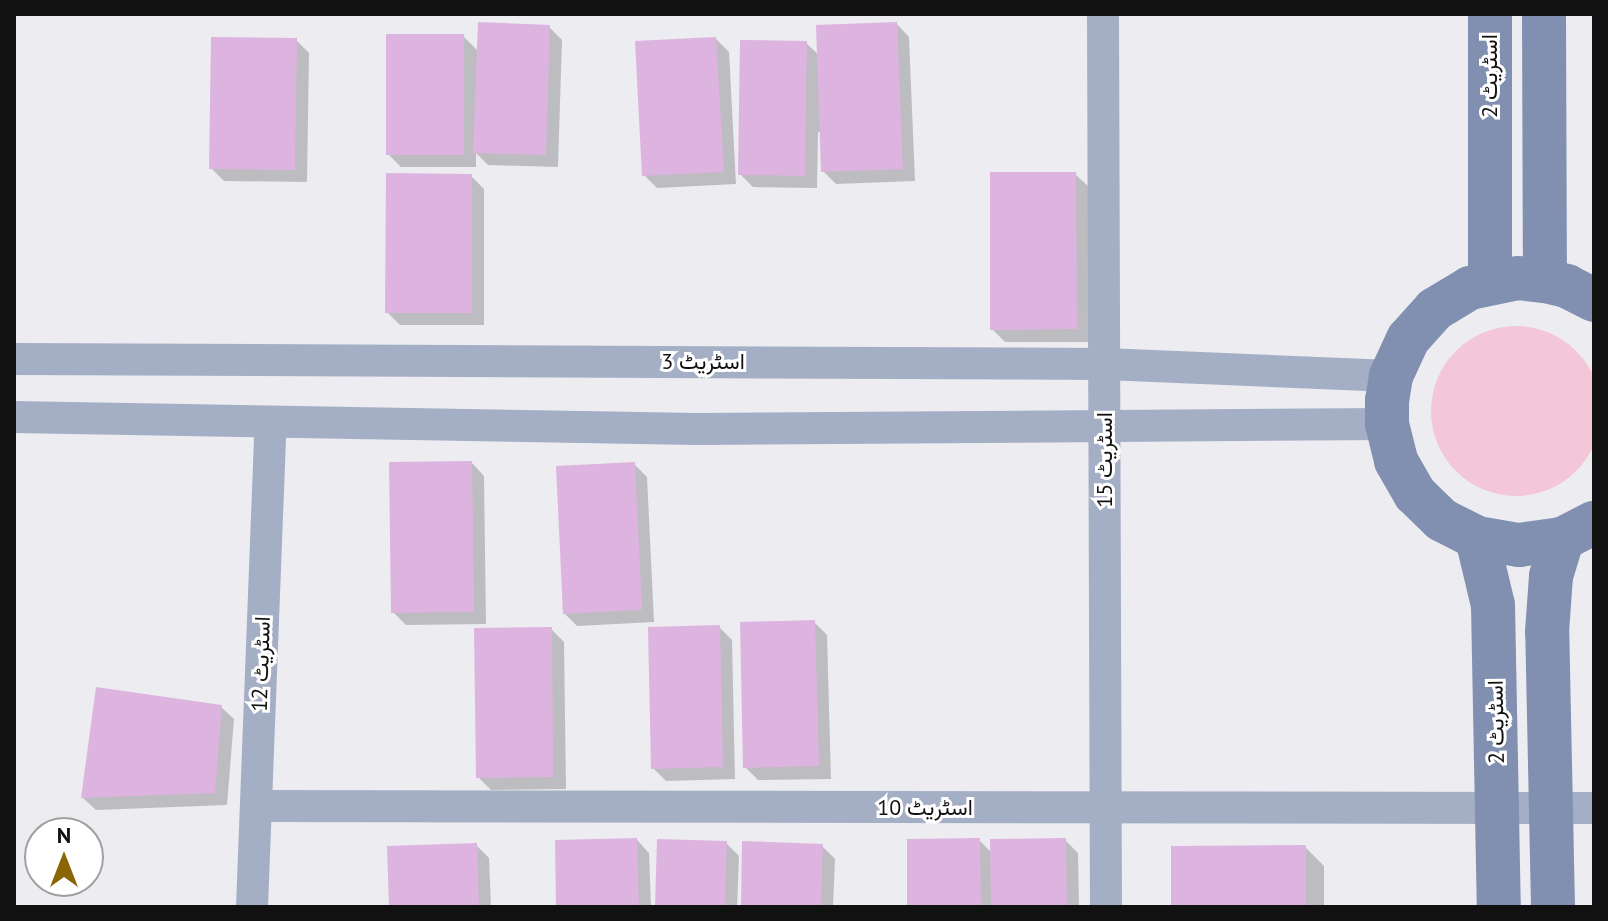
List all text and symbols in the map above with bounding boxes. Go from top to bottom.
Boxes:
street label: اسٹریٹ 2 [1477,34,1503,118]
street label: اسٹریٹ 3 [661,349,745,375]
street label: اسٹریٹ 15 [1092,412,1118,508]
street label: اسٹریٹ 12 [246,616,276,712]
street label: اسٹریٹ 2 [1482,680,1510,764]
street label: اسٹریٹ 10 [877,795,973,821]
north arrow [24,817,104,897]
text: N [57,821,71,849]

